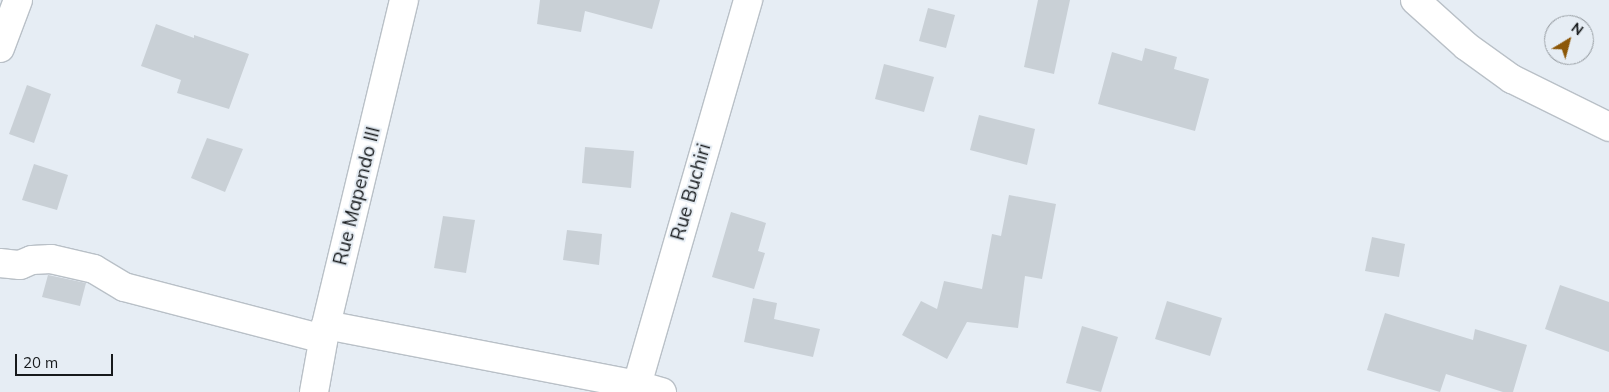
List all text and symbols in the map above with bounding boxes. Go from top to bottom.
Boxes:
north arrow [1544,15,1594,65]
text: N [1568,18,1587,39]
street label: Rue Mapendo III [329,124,385,268]
street label: Rue Buchiri [666,141,716,243]
scale bar [18,344,115,376]
text: 20 m [23,353,58,372]

